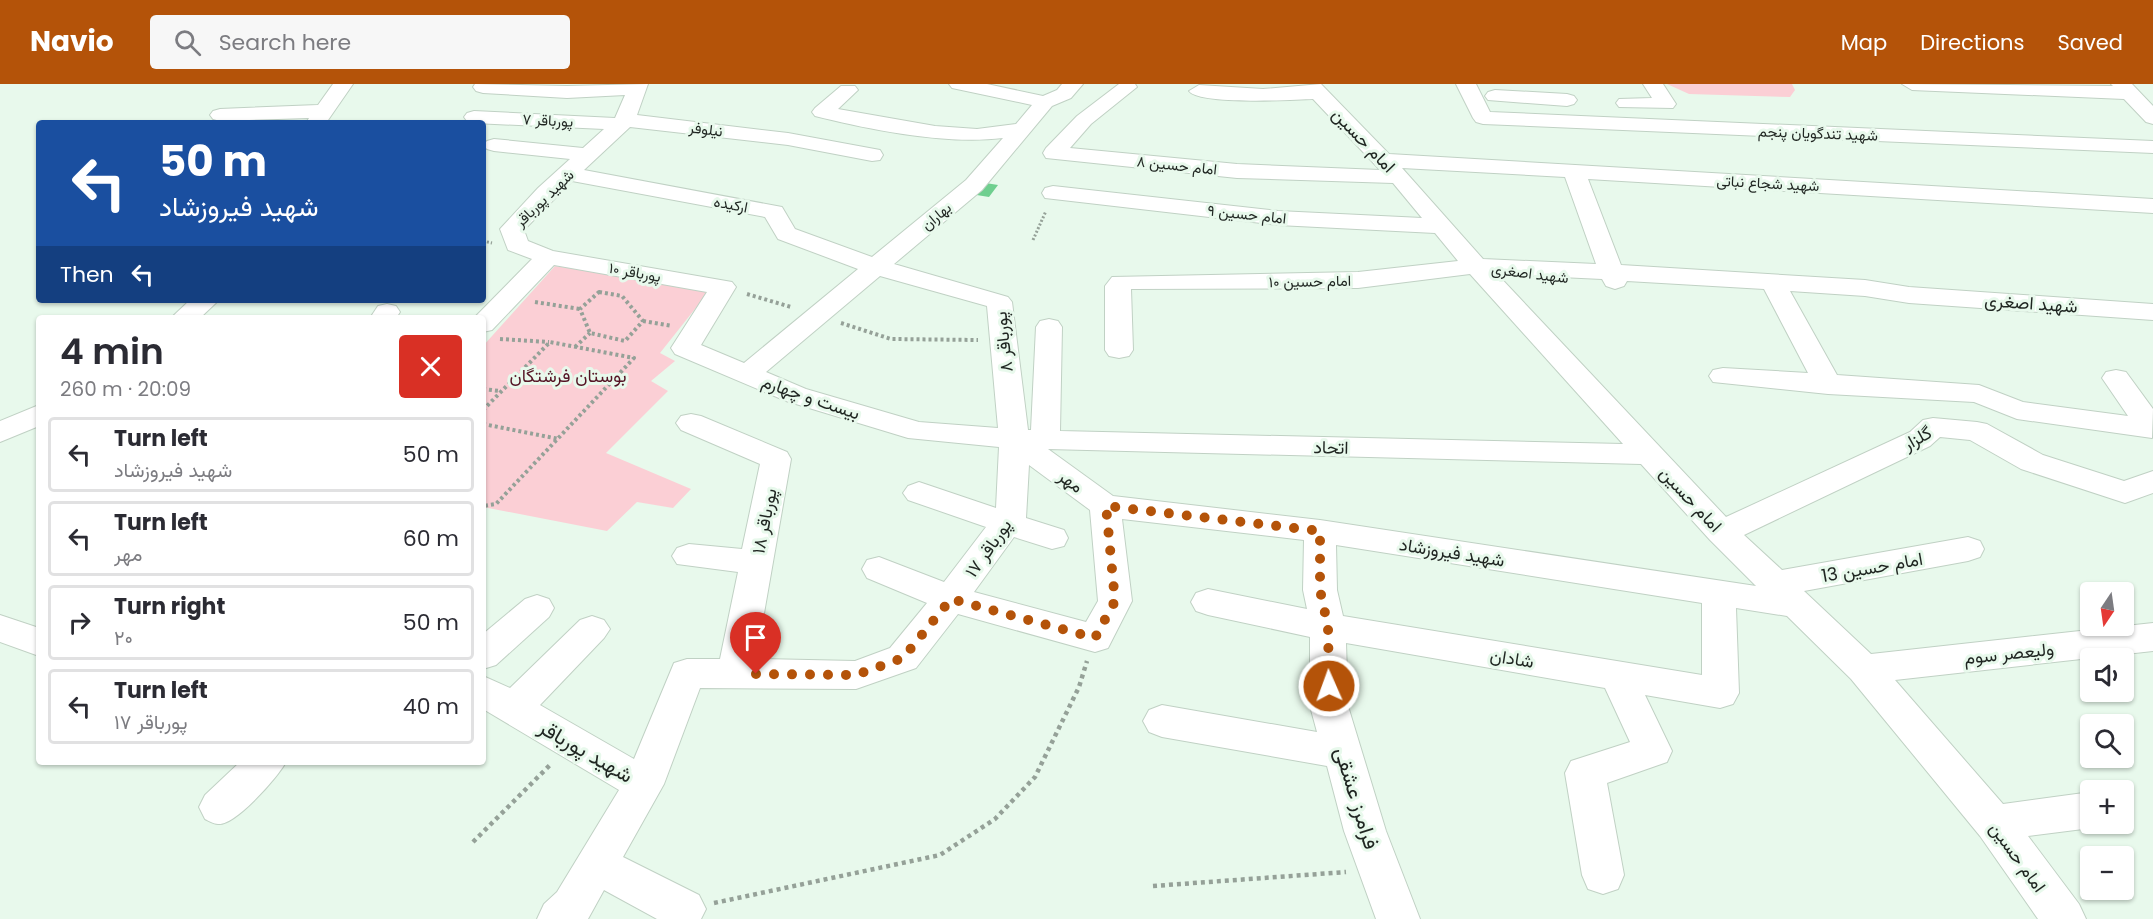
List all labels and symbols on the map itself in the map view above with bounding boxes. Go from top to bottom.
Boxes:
street label: امام حسین [1327,102,1401,178]
street label: پورباقر ۷ [522,108,574,132]
street label: نیلوفر [687,116,724,141]
street label: شهید تندگویان پنجم [1758,120,1879,146]
street label: امام حسین ۸ [1136,150,1218,180]
street label: شهید پورباقر [509,164,578,232]
street label: شهید شجاع نباتی [1716,170,1820,197]
street label: ارکیده [712,190,750,218]
street label: بهاران [916,197,956,235]
street label: امام حسین ۹ [1207,199,1287,229]
street label: پورباقر ۱۰ [607,257,663,287]
street label: شهید اصغری [1490,258,1570,288]
street label: امام حسین ۱۰ [1269,270,1351,292]
street label: شهید اصغری [1984,287,2078,319]
street label: پورباقر ۸ [987,310,1019,374]
park label: بوستان فرشتگان [509,363,627,388]
street label: بیست و چهارم [758,368,864,426]
street label: گلزار [1897,420,1936,457]
street label: اتحاد [1313,434,1349,460]
street label: امام حسین [1654,461,1728,537]
street label: مهر [1053,463,1089,499]
street label: پورباقر ۱۸ [745,486,783,556]
street label: پورباقر ۱۷ [959,514,1017,582]
street label: شهید فیروزشاد [1397,531,1507,573]
street label: امام حسین 13 [1819,546,1925,588]
north arrow [2080,582,2134,636]
pin [730,612,781,674]
street label: ولیعصر سوم [1963,636,2055,670]
street label: شادان [1488,642,1536,674]
position arrow [1297,654,1361,718]
street label: شهید پورباقر [533,712,638,790]
street label: فرامرز عشقی [1328,743,1386,853]
street label: امام حسین [1984,817,2052,897]

